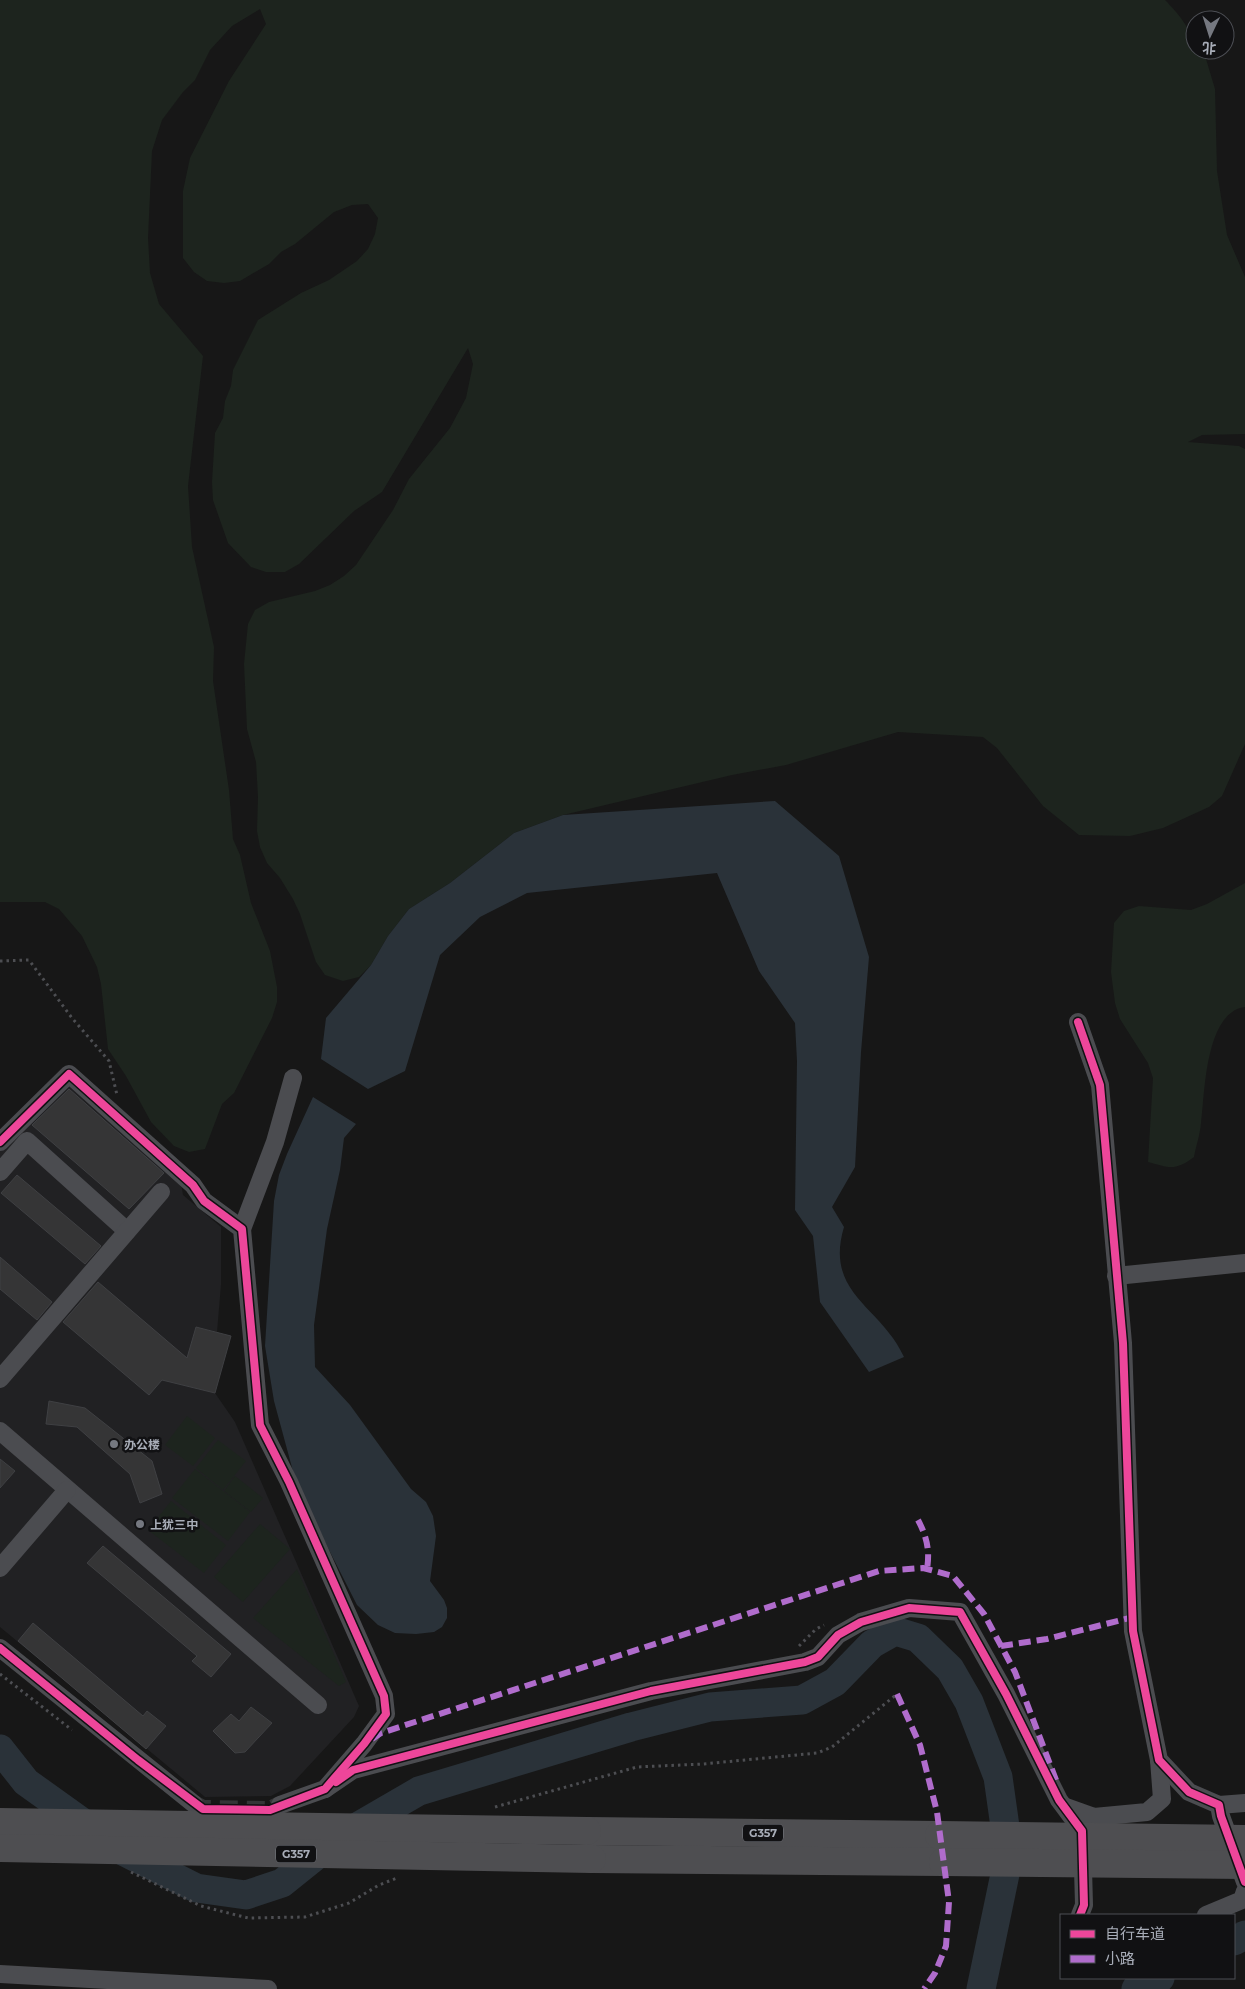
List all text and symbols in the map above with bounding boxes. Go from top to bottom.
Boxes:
north arrow [1185,10,1235,60]
text: 北 [1201,39,1217,57]
place label: 办公楼 [124,1437,160,1452]
marker: 办公楼 [108,1438,120,1450]
place label: 上犹三中 [150,1517,198,1532]
marker: 上犹三中 [134,1518,146,1530]
road number: G357 [743,1825,783,1842]
road number: G357 [276,1846,316,1862]
legend [1060,1914,1235,1979]
text: 自行车道 [1105,1924,1165,1943]
text: 小路 [1105,1949,1135,1968]

